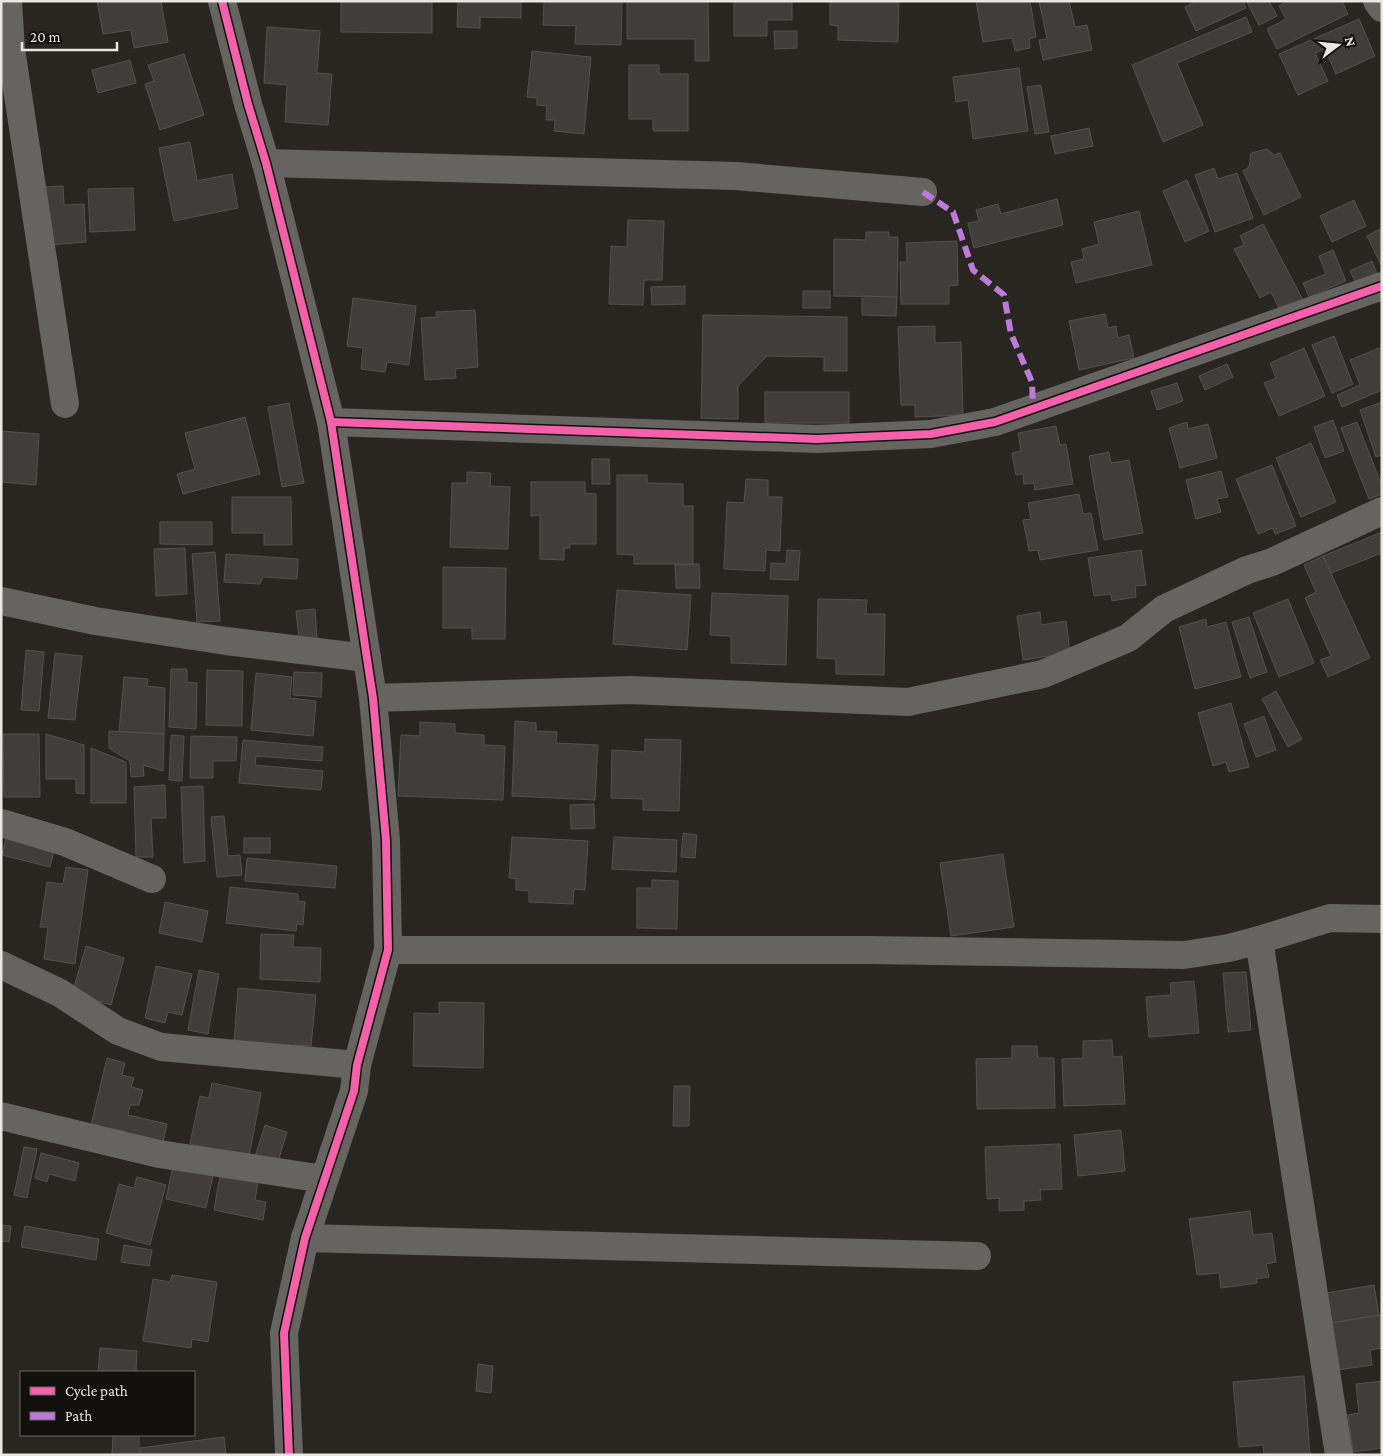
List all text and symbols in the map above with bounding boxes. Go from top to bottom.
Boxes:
scale bar [22,20,118,52]
north arrow [1313,20,1363,70]
text: 20 m [30,29,61,45]
text: N [1341,35,1360,49]
legend [20,1371,195,1436]
text: Cycle path [65,1383,128,1400]
text: Path [65,1408,92,1424]

